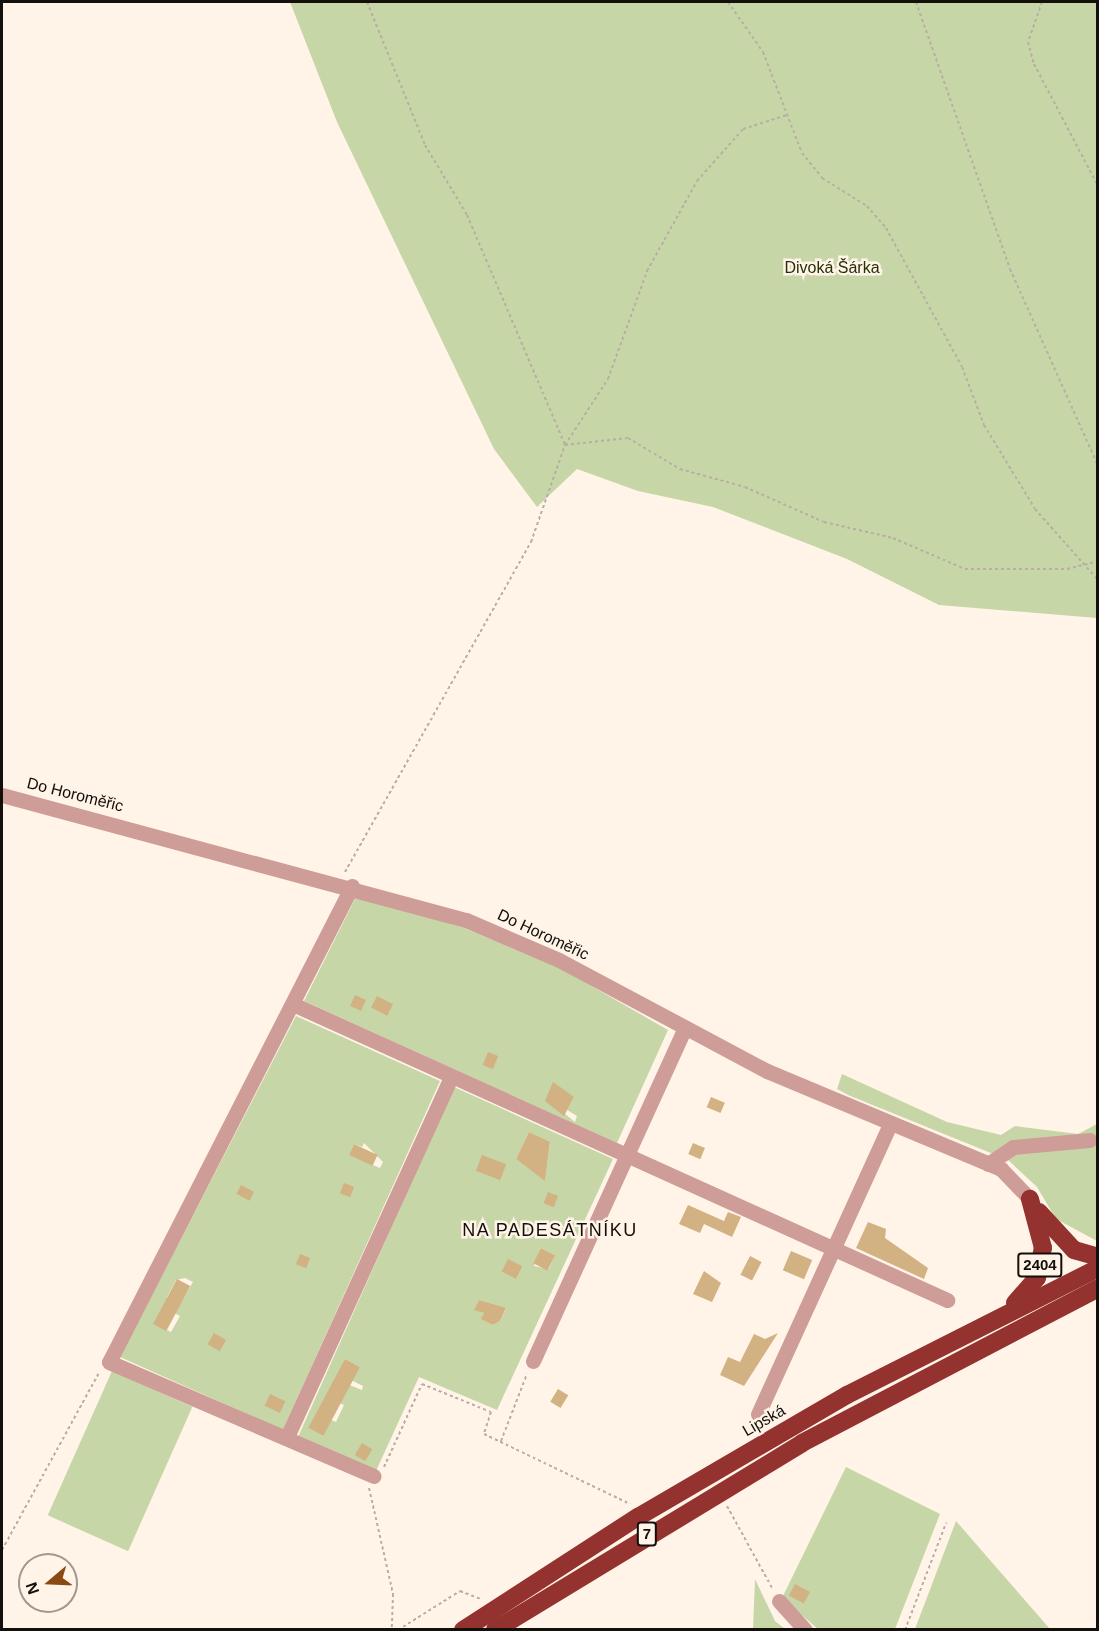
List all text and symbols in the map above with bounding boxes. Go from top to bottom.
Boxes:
park label: Divoká Šárka [784,258,880,278]
street label: Do Horoměřic [25,774,125,816]
street label: Do Horoměřic [494,905,592,965]
district label: NA PADESÁTNÍKU [462,1219,638,1241]
road number: 2404 [1016,1253,1064,1277]
street label: Lipská [739,1401,789,1441]
road number: 7 [636,1522,658,1546]
north arrow [18,1553,78,1613]
text: N [22,1580,42,1597]

